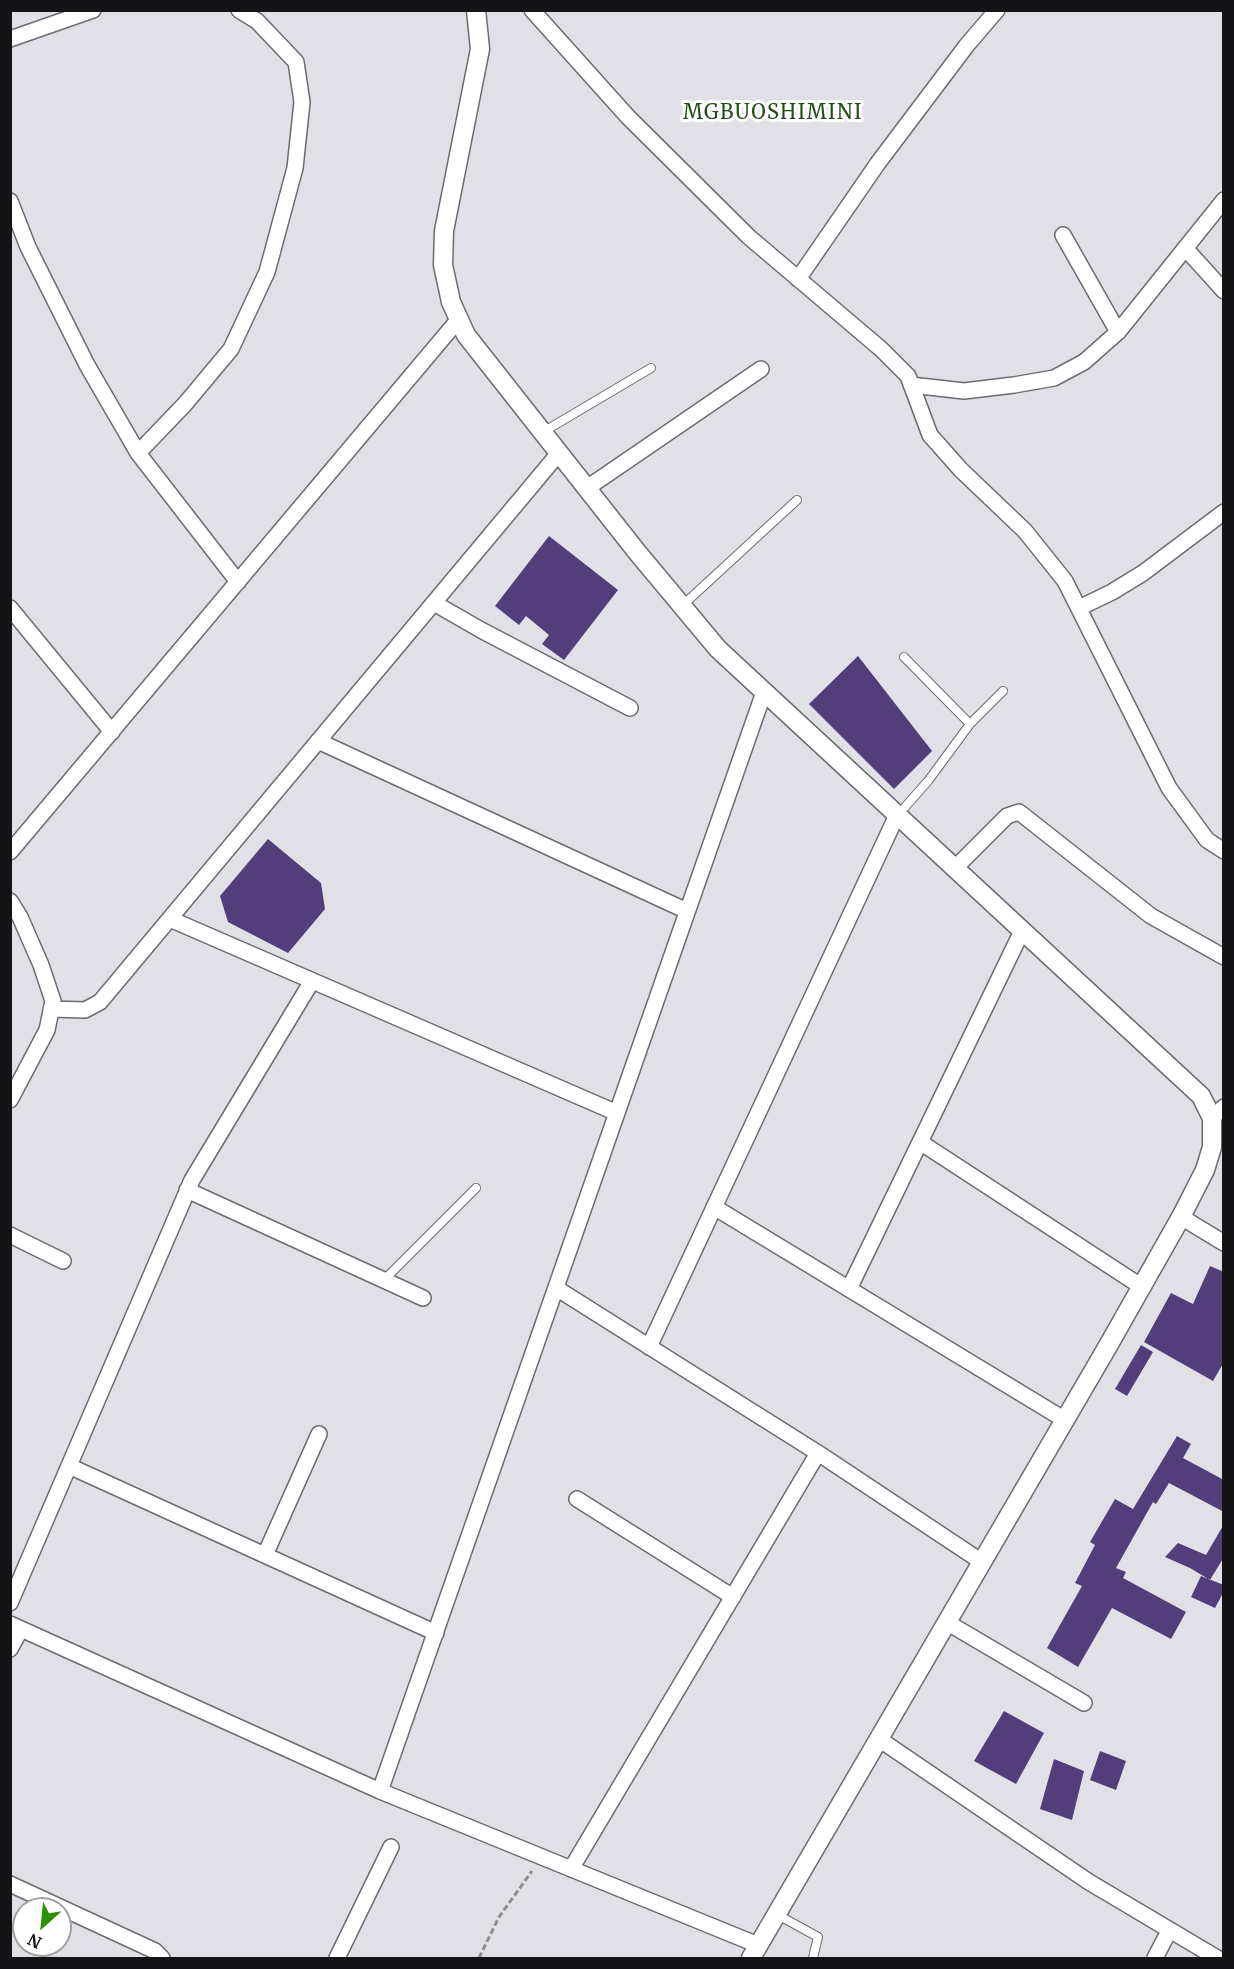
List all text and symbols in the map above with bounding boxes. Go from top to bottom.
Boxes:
district label: MGBUOSHIMINI [683,101,863,125]
north arrow [12,1897,72,1957]
text: N [25,1929,45,1953]

